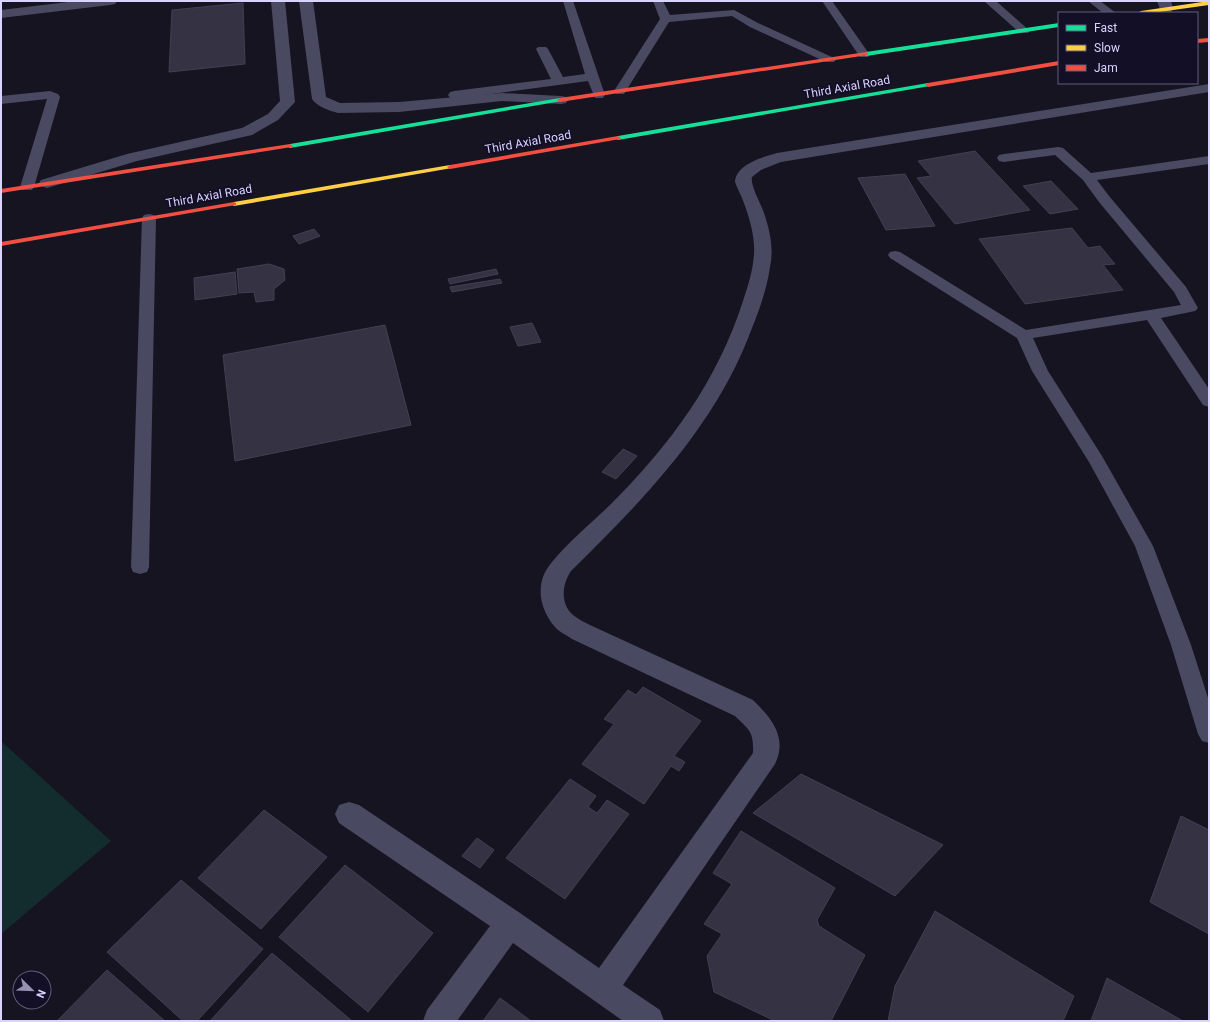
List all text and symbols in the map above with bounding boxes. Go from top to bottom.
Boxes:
legend [1058,12,1198,84]
text: Fast [1094,21,1117,35]
text: Slow [1094,41,1120,55]
text: Jam [1094,61,1118,75]
street label: Third Axial Road [803,73,891,101]
street label: Third Axial Road [484,128,572,156]
street label: Third Axial Road [165,182,253,210]
north arrow [12,970,52,1010]
text: N [33,988,48,1000]

